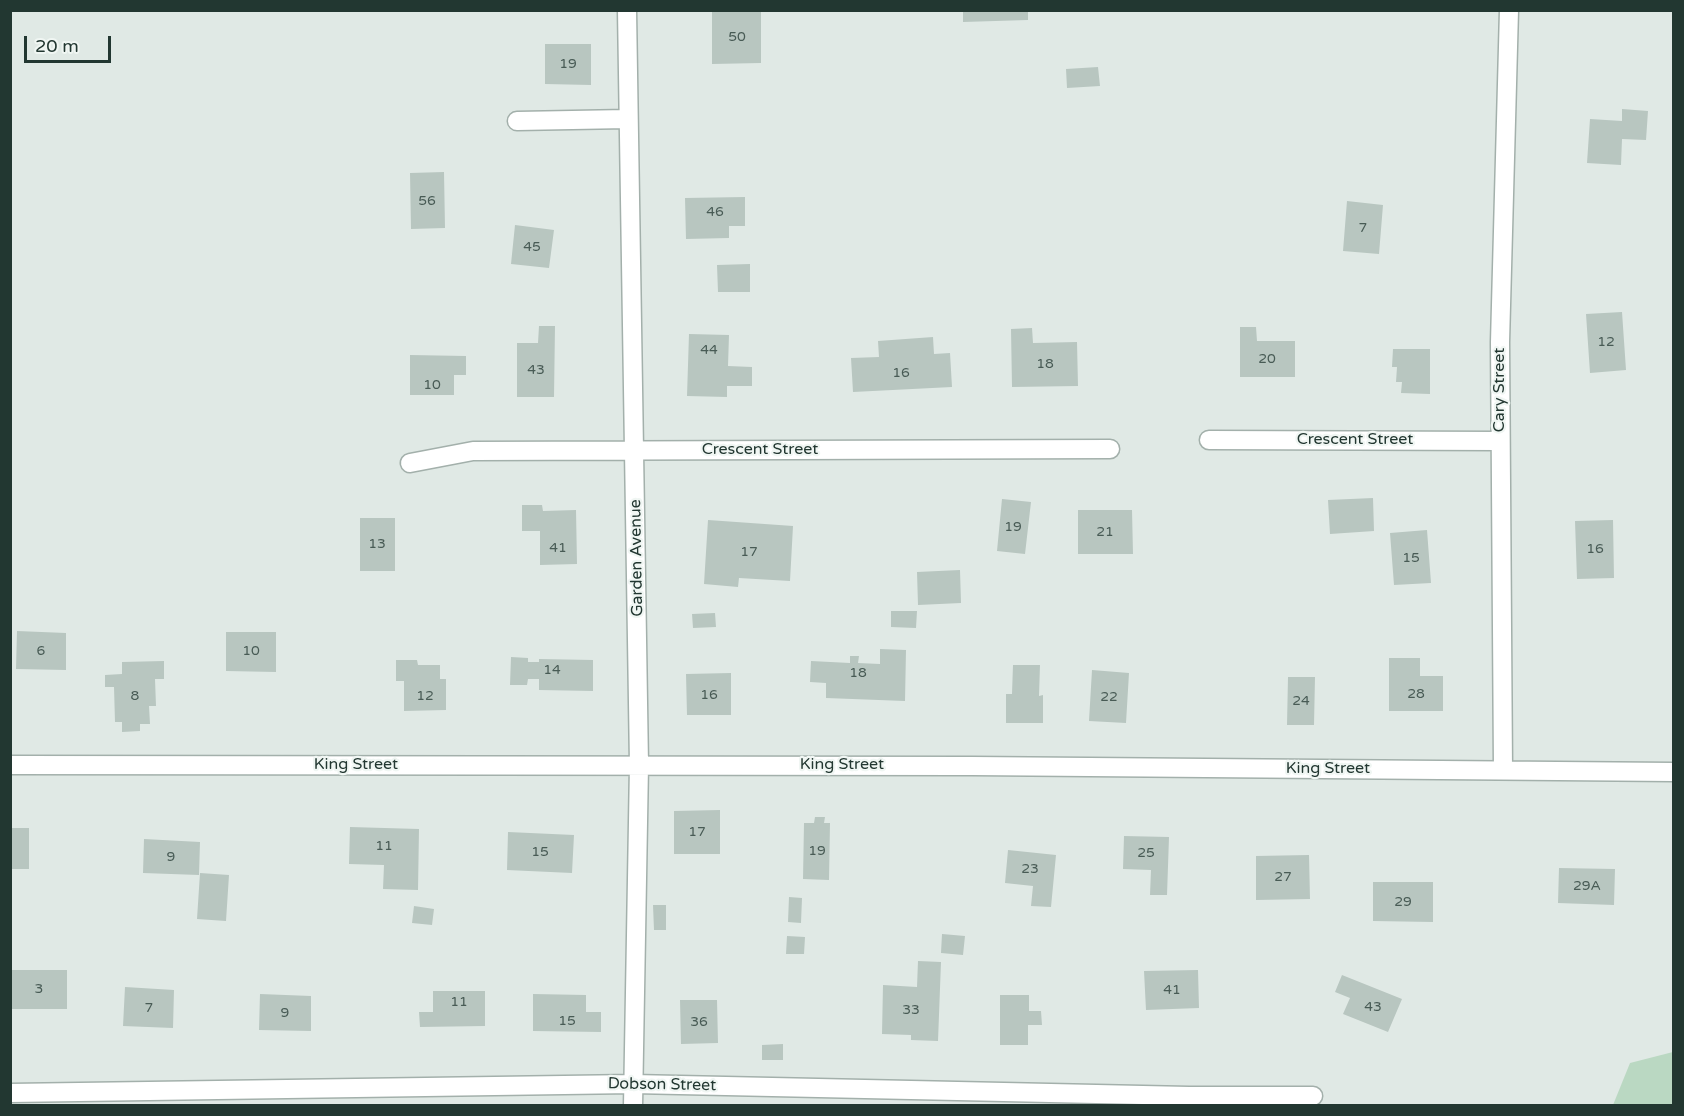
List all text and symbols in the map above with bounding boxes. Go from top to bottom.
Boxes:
scale bar [27,24,114,62]
house number: 50 [728,29,746,45]
text: 20 m [35,35,79,57]
house number: 19 [559,56,577,72]
house number: 56 [418,193,436,209]
house number: 46 [706,204,724,220]
house number: 7 [1359,220,1367,236]
house number: 45 [523,239,541,255]
house number: 12 [1597,334,1615,350]
house number: 44 [700,342,718,358]
street label: Cary Street [1490,348,1510,432]
house number: 20 [1258,351,1276,367]
house number: 18 [1036,356,1054,372]
house number: 43 [527,362,545,378]
house number: 16 [892,365,910,381]
house number: 10 [423,377,441,393]
street label: Crescent Street [1297,430,1413,450]
street label: Crescent Street [702,440,818,460]
street label: Garden Avenue [626,499,648,617]
house number: 19 [1004,519,1022,535]
house number: 21 [1096,524,1114,540]
house number: 13 [368,536,386,552]
house number: 41 [549,540,567,556]
house number: 16 [1586,541,1604,557]
house number: 17 [740,544,758,560]
house number: 15 [1402,550,1420,566]
house number: 6 [37,643,45,659]
house number: 10 [242,643,260,659]
house number: 14 [543,662,561,678]
house number: 18 [849,665,867,681]
house number: 28 [1407,686,1425,702]
house number: 16 [700,687,718,703]
house number: 8 [131,688,139,704]
house number: 12 [416,688,434,704]
house number: 22 [1100,689,1118,705]
house number: 24 [1292,693,1310,709]
street label: King Street [314,755,398,775]
street label: King Street [800,755,884,775]
street label: King Street [1286,759,1370,779]
house number: 17 [688,824,706,840]
house number: 11 [375,838,393,854]
house number: 19 [808,843,826,859]
house number: 15 [531,844,549,860]
house number: 25 [1137,845,1155,861]
house number: 9 [167,849,175,865]
house number: 23 [1021,861,1039,877]
house number: 27 [1274,869,1292,885]
house number: 29A [1573,878,1601,894]
house number: 29 [1394,894,1412,910]
house number: 3 [35,981,43,997]
house number: 41 [1163,982,1181,998]
house number: 11 [450,994,468,1010]
house number: 43 [1364,999,1382,1015]
house number: 7 [145,1000,153,1016]
house number: 33 [902,1002,920,1018]
house number: 9 [281,1005,289,1021]
house number: 15 [558,1013,576,1029]
house number: 36 [690,1014,708,1030]
street label: Dobson Street [608,1074,716,1096]

